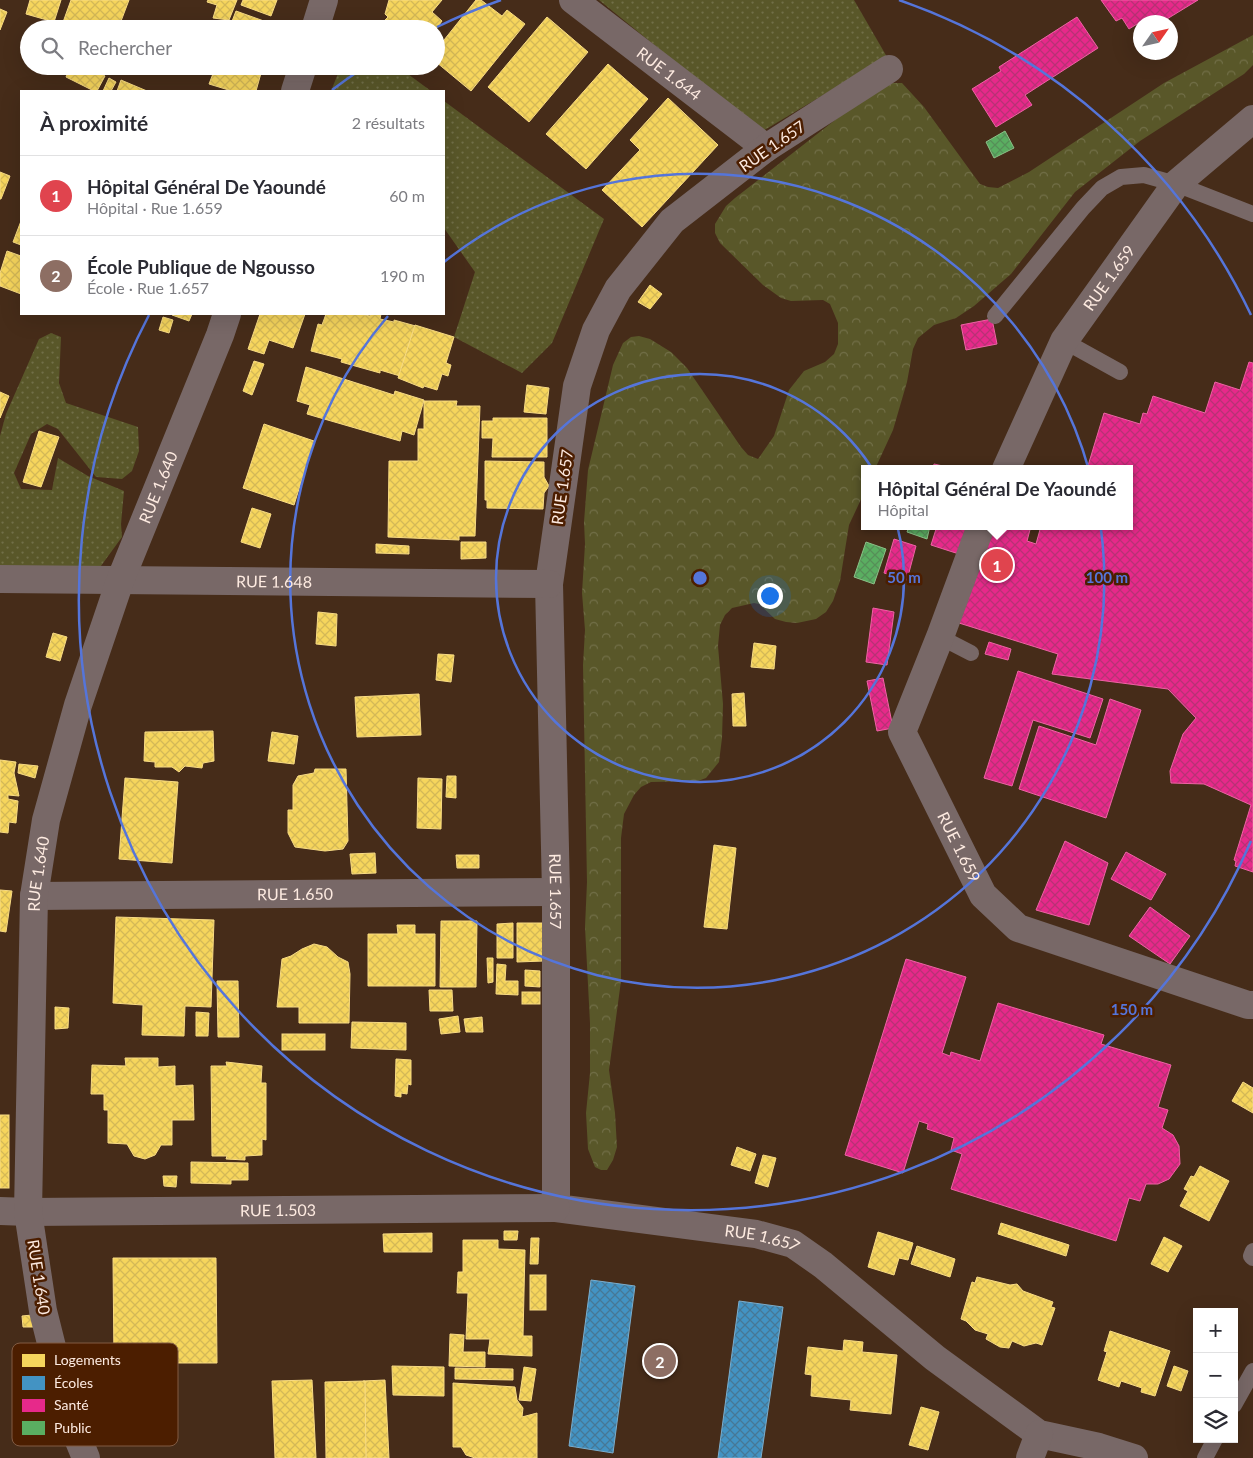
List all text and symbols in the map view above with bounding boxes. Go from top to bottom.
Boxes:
north arrow [1133,15,1178,60]
search box [20,20,445,75]
icon: search [38,34,66,62]
text: Rechercher [78,36,172,59]
street label: RUE 1.644 [633,43,705,104]
text: À proximité [40,110,148,135]
text: 2 résultats [352,113,425,132]
street label: RUE 1.657 [735,116,808,175]
text: Hôpital Général De Yaoundé [87,175,326,198]
text: 1 [51,186,61,205]
text: 60 m [389,186,425,205]
text: Hôpital · Rue 1.659 [87,198,223,217]
street label: RUE 1.659 [1079,241,1138,314]
text: École Publique de Ngousso [87,255,315,278]
text: 2 [51,266,61,285]
text: 190 m [380,266,425,285]
text: École · Rue 1.657 [87,278,209,297]
street label: RUE 1.640 [134,448,181,526]
street label: RUE 1.657 [547,448,576,526]
popup [861,465,1133,530]
text: Hôpital Général De Yaoundé [878,477,1116,500]
text: Hôpital [878,500,929,519]
pin: 1 [981,546,1013,584]
text: 50 m [887,568,921,586]
text: 100 m [1086,568,1128,586]
centre of rings [691,569,709,587]
street label: RUE 1.648 [236,571,312,591]
your location [757,583,783,609]
street label: RUE 1.659 [934,808,985,885]
street label: RUE 1.640 [23,835,52,912]
street label: RUE 1.657 [546,853,566,929]
street label: RUE 1.650 [257,884,333,903]
text: 150 m [1111,1000,1153,1018]
street label: RUE 1.503 [240,1200,316,1219]
street label: RUE 1.657 [724,1220,804,1255]
street label: RUE 1.640 [24,1238,55,1316]
map controls [1193,1308,1238,1443]
button: + [1193,1308,1238,1353]
pin: 2 [644,1342,676,1380]
legend [12,1343,178,1446]
text: Logements [54,1351,121,1368]
button: − [1193,1353,1238,1398]
text: Écoles [54,1374,93,1391]
text: Santé [54,1396,89,1413]
button: layers [1193,1398,1238,1443]
text: Public [54,1419,92,1436]

